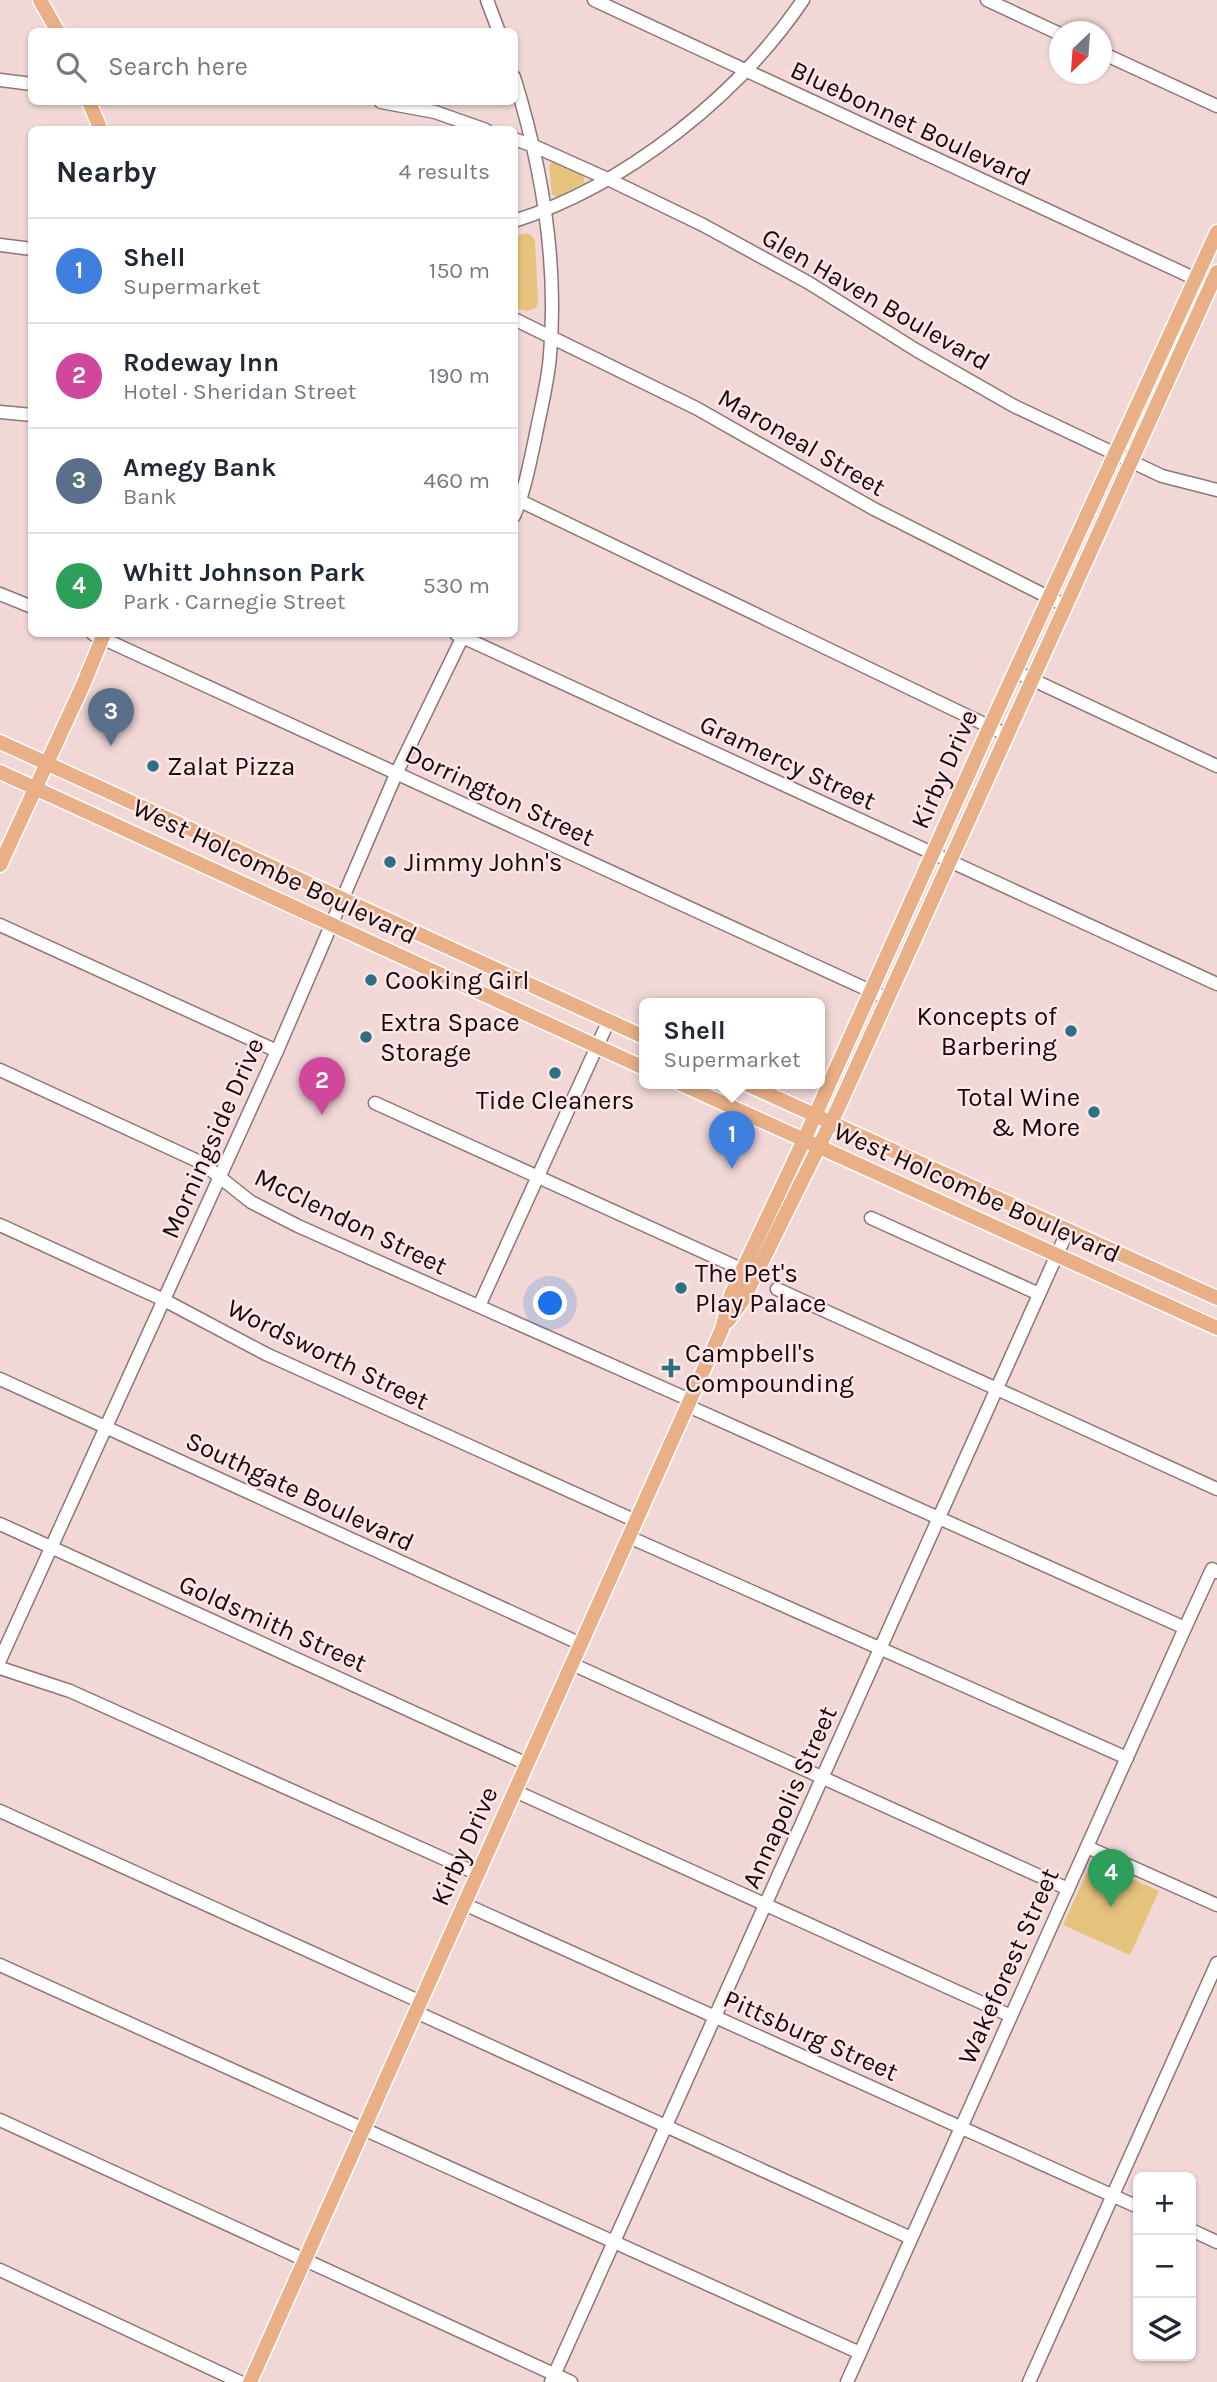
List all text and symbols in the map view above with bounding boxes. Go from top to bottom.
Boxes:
north arrow [1049,21,1112,84]
search box [28,28,518,105]
icon: search [52,48,90,86]
text: Search here [108,51,248,82]
street label: Bluebonnet Boulevard [786,54,1036,193]
text: Nearby [56,154,156,190]
text: 4 results [398,158,490,185]
street label: Glen Haven Boulevard [756,221,995,377]
text: Shell [123,242,185,273]
text: 1 [75,257,83,284]
text: 150 m [429,257,490,284]
text: Supermarket [123,273,260,300]
text: Rodeway Inn [123,347,279,378]
text: 2 [72,362,86,389]
text: 190 m [428,362,490,389]
text: Hotel · Sheridan Street [123,378,356,405]
street label: Maroneal Street [713,382,891,503]
text: Amegy Bank [123,452,276,483]
text: 3 [72,467,86,494]
text: 460 m [423,467,490,494]
text: Bank [123,483,177,510]
text: Whitt Johnson Park [123,557,365,588]
text: 4 [72,572,86,599]
text: 530 m [423,572,490,599]
text: Park · Carnegie Street [123,588,346,615]
pin: 3 [88,688,134,746]
street label: Kirby Drive [904,705,985,834]
street label: Gramercy Street [695,708,881,817]
street label: Dorrington Street [400,738,600,853]
place label: Zalat Pizza [167,751,295,782]
marker: Zalat Pizza [145,758,161,774]
street label: West Holcombe Boulevard [128,792,422,951]
place label: Jimmy John's [404,847,562,878]
marker: Jimmy John's [382,854,398,870]
place label: Cooking Girl [385,965,529,996]
marker: Cooking Girl [363,972,379,988]
popup [639,998,825,1089]
place label: Koncepts of Barbering [917,1001,1058,1062]
place label: Extra Space Storage [380,1007,520,1068]
text: Shell [663,1015,726,1046]
marker: Koncepts of Barbering [1063,1023,1079,1039]
marker: Extra Space Storage [358,1029,374,1045]
street label: Morningside Drive [154,1033,271,1243]
text: Supermarket [663,1046,801,1073]
pin: 2 [299,1057,345,1115]
marker: Tide Cleaners [547,1065,563,1081]
place label: Total Wine & More [957,1082,1080,1143]
place label: Tide Cleaners [476,1085,634,1116]
marker: Total Wine & More [1086,1104,1102,1120]
pin: 1 [709,1111,755,1169]
street label: West Holcombe Boulevard [829,1115,1125,1270]
street label: McClendon Street [249,1161,452,1282]
place label: The Pet's Play Palace [695,1258,826,1319]
marker: The Pet's Play Palace [673,1280,689,1296]
your location [533,1286,567,1320]
street label: Wordsworth Street [222,1292,434,1417]
place label: Campbell's Compounding [685,1338,854,1399]
marker: Campbell's Compounding [663,1360,679,1376]
street label: Southgate Boulevard [181,1425,419,1558]
street label: Goldsmith Street [174,1568,372,1679]
street label: Annapolis Street [735,1701,844,1893]
street label: Kirby Drive [424,1782,505,1911]
pin: 4 [1088,1849,1134,1907]
street label: Wakeforest Street [951,1863,1066,2069]
street label: Pittsburg Street [719,1983,903,2088]
map controls [1133,2172,1196,2361]
button: + [1133,2172,1196,2235]
button: − [1133,2235,1196,2298]
button: layers [1133,2298,1196,2361]

